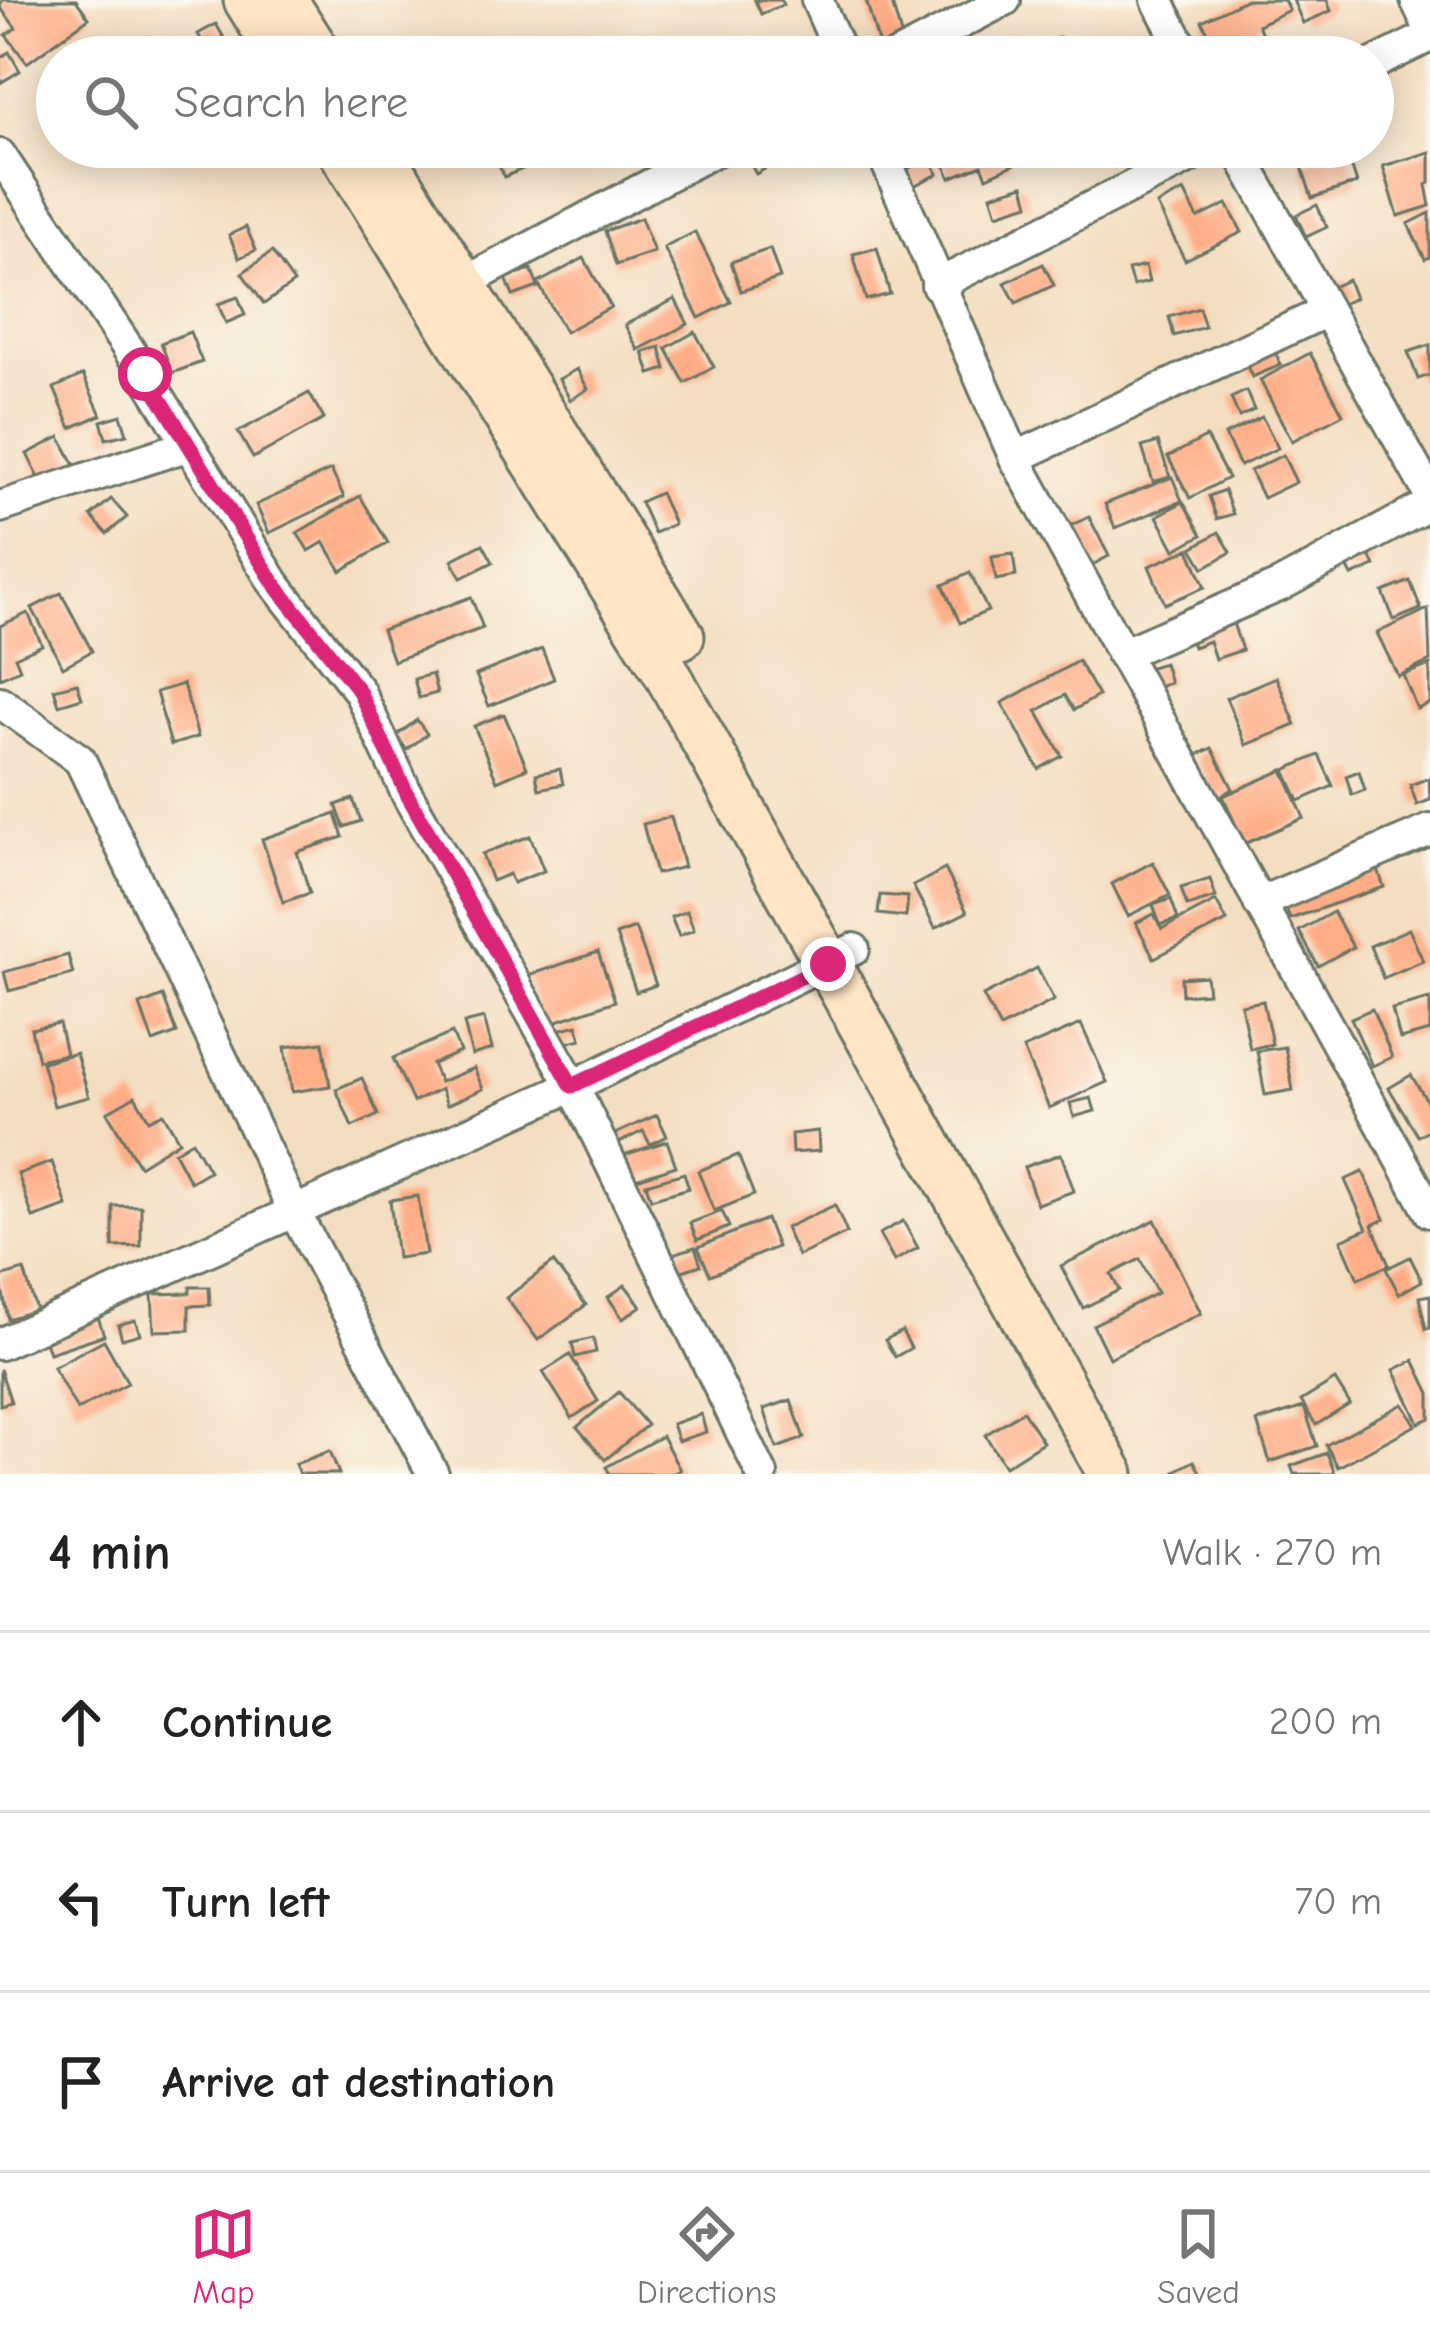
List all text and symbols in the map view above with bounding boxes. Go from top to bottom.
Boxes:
search box [36,36,1394,168]
icon: search [78,69,144,135]
text: Search here [174,76,408,128]
route start [118,347,172,401]
route end [801,937,855,991]
text: 4 min [48,1523,171,1582]
text: Walk · 270 m [1163,1530,1382,1575]
icon: ahead [48,1689,114,1755]
text: Continue [162,1696,332,1748]
text: 200 m [1269,1699,1382,1744]
icon: left [48,1869,114,1935]
text: Turn left [162,1876,329,1928]
text: 70 m [1295,1879,1382,1924]
icon: arrive [48,2049,114,2115]
text: Arrive at destination [162,2056,555,2108]
tab: Map [190,2201,256,2311]
tab: Directions [637,2201,777,2311]
tab: Saved [1157,2201,1240,2311]

